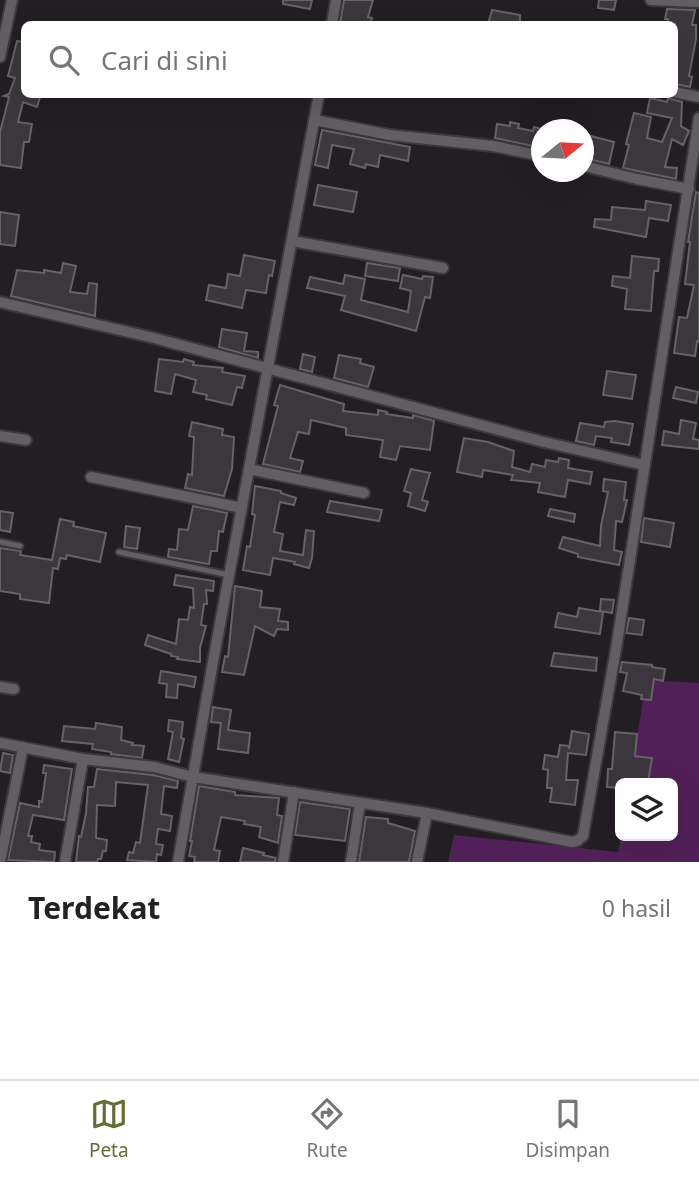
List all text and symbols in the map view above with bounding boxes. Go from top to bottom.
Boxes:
search box [21,21,678,98]
icon: search [45,41,83,79]
text: Cari di sini [101,42,228,78]
north arrow [531,119,594,182]
map controls [615,778,678,841]
button: layers [615,778,678,841]
text: Terdekat [28,887,160,928]
text: 0 hasil [602,892,671,924]
tab: Peta [89,1095,129,1163]
tab: Rute [306,1095,348,1163]
tab: Disimpan [525,1095,610,1163]

